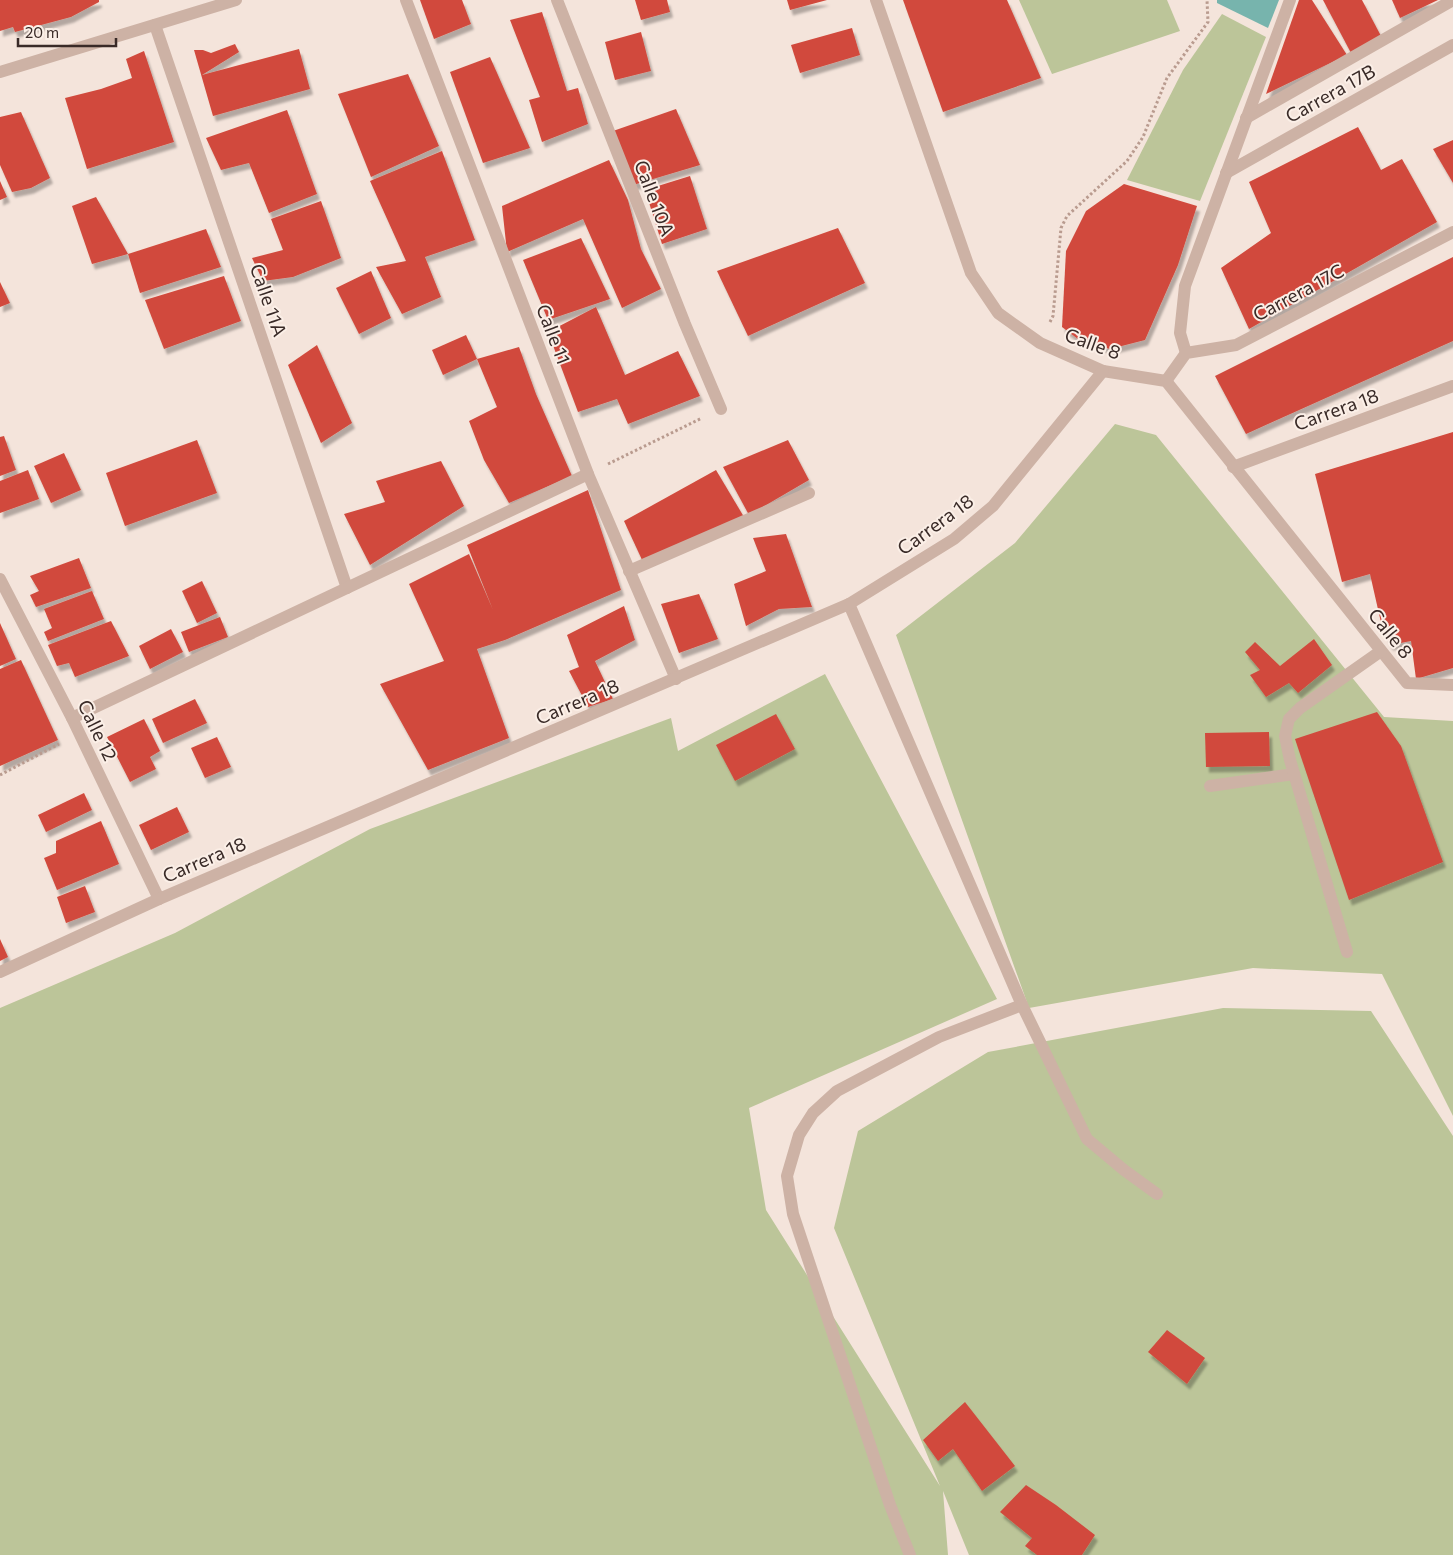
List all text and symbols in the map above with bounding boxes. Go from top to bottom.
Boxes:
scale bar [18,15,115,47]
text: 20 m [25,23,59,41]
street label: Carrera 17B [1281,59,1379,127]
street label: Calle 10A [630,157,680,239]
street label: Carrera 17C [1249,258,1347,326]
street label: Calle 11A [246,261,292,339]
street label: Calle 11 [532,301,576,367]
street label: Calle 8 [1062,322,1124,364]
street label: Carrera 18 [1291,383,1381,435]
street label: Carrera 18 [892,489,978,559]
street label: Calle 8 [1364,603,1418,663]
street label: Carrera 18 [532,673,622,729]
street label: Calle 12 [73,696,123,764]
street label: Carrera 18 [159,831,249,887]

